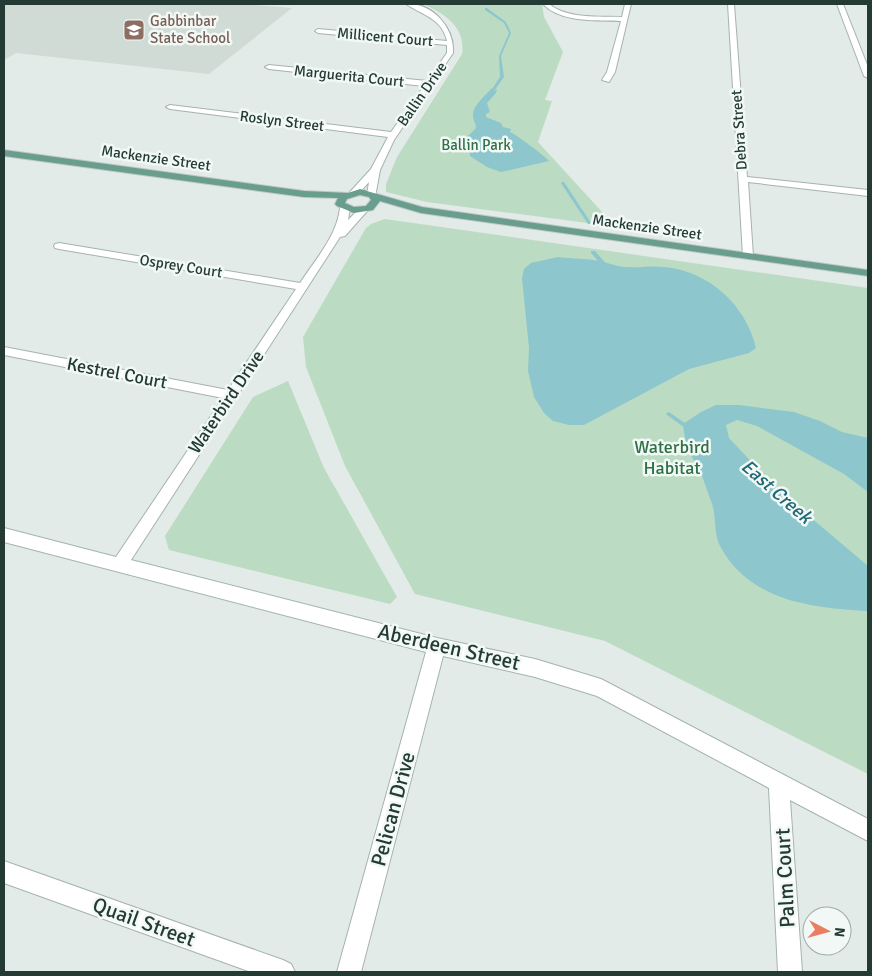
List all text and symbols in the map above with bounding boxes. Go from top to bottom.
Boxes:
place label: Gabbinbar State School [150,12,231,47]
school or university icon: Gabbinbar State School [122,18,146,42]
street label: Millicent Court [336,24,434,50]
street label: Ballin Drive [393,58,451,130]
street label: Marguerita Court [293,61,405,91]
street label: Debra Street [727,89,751,171]
street label: Roslyn Street [239,107,325,135]
park label: Ballin Park [441,136,511,154]
street label: Mackenzie Street [100,141,212,175]
street label: Mackenzie Street [591,210,703,244]
street label: Osprey Court [138,251,224,281]
street label: Waterbird Drive [183,346,269,458]
street label: Kestrel Court [65,353,169,393]
park label: Waterbird Habitat [634,436,710,479]
water label: East Creek [736,454,818,530]
street label: Aberdeen Street [375,618,523,676]
street label: Pelican Drive [365,749,421,869]
street label: Palm Court [769,827,801,929]
street label: Quail Street [89,891,199,953]
north arrow [802,906,852,956]
text: N [830,927,848,938]

